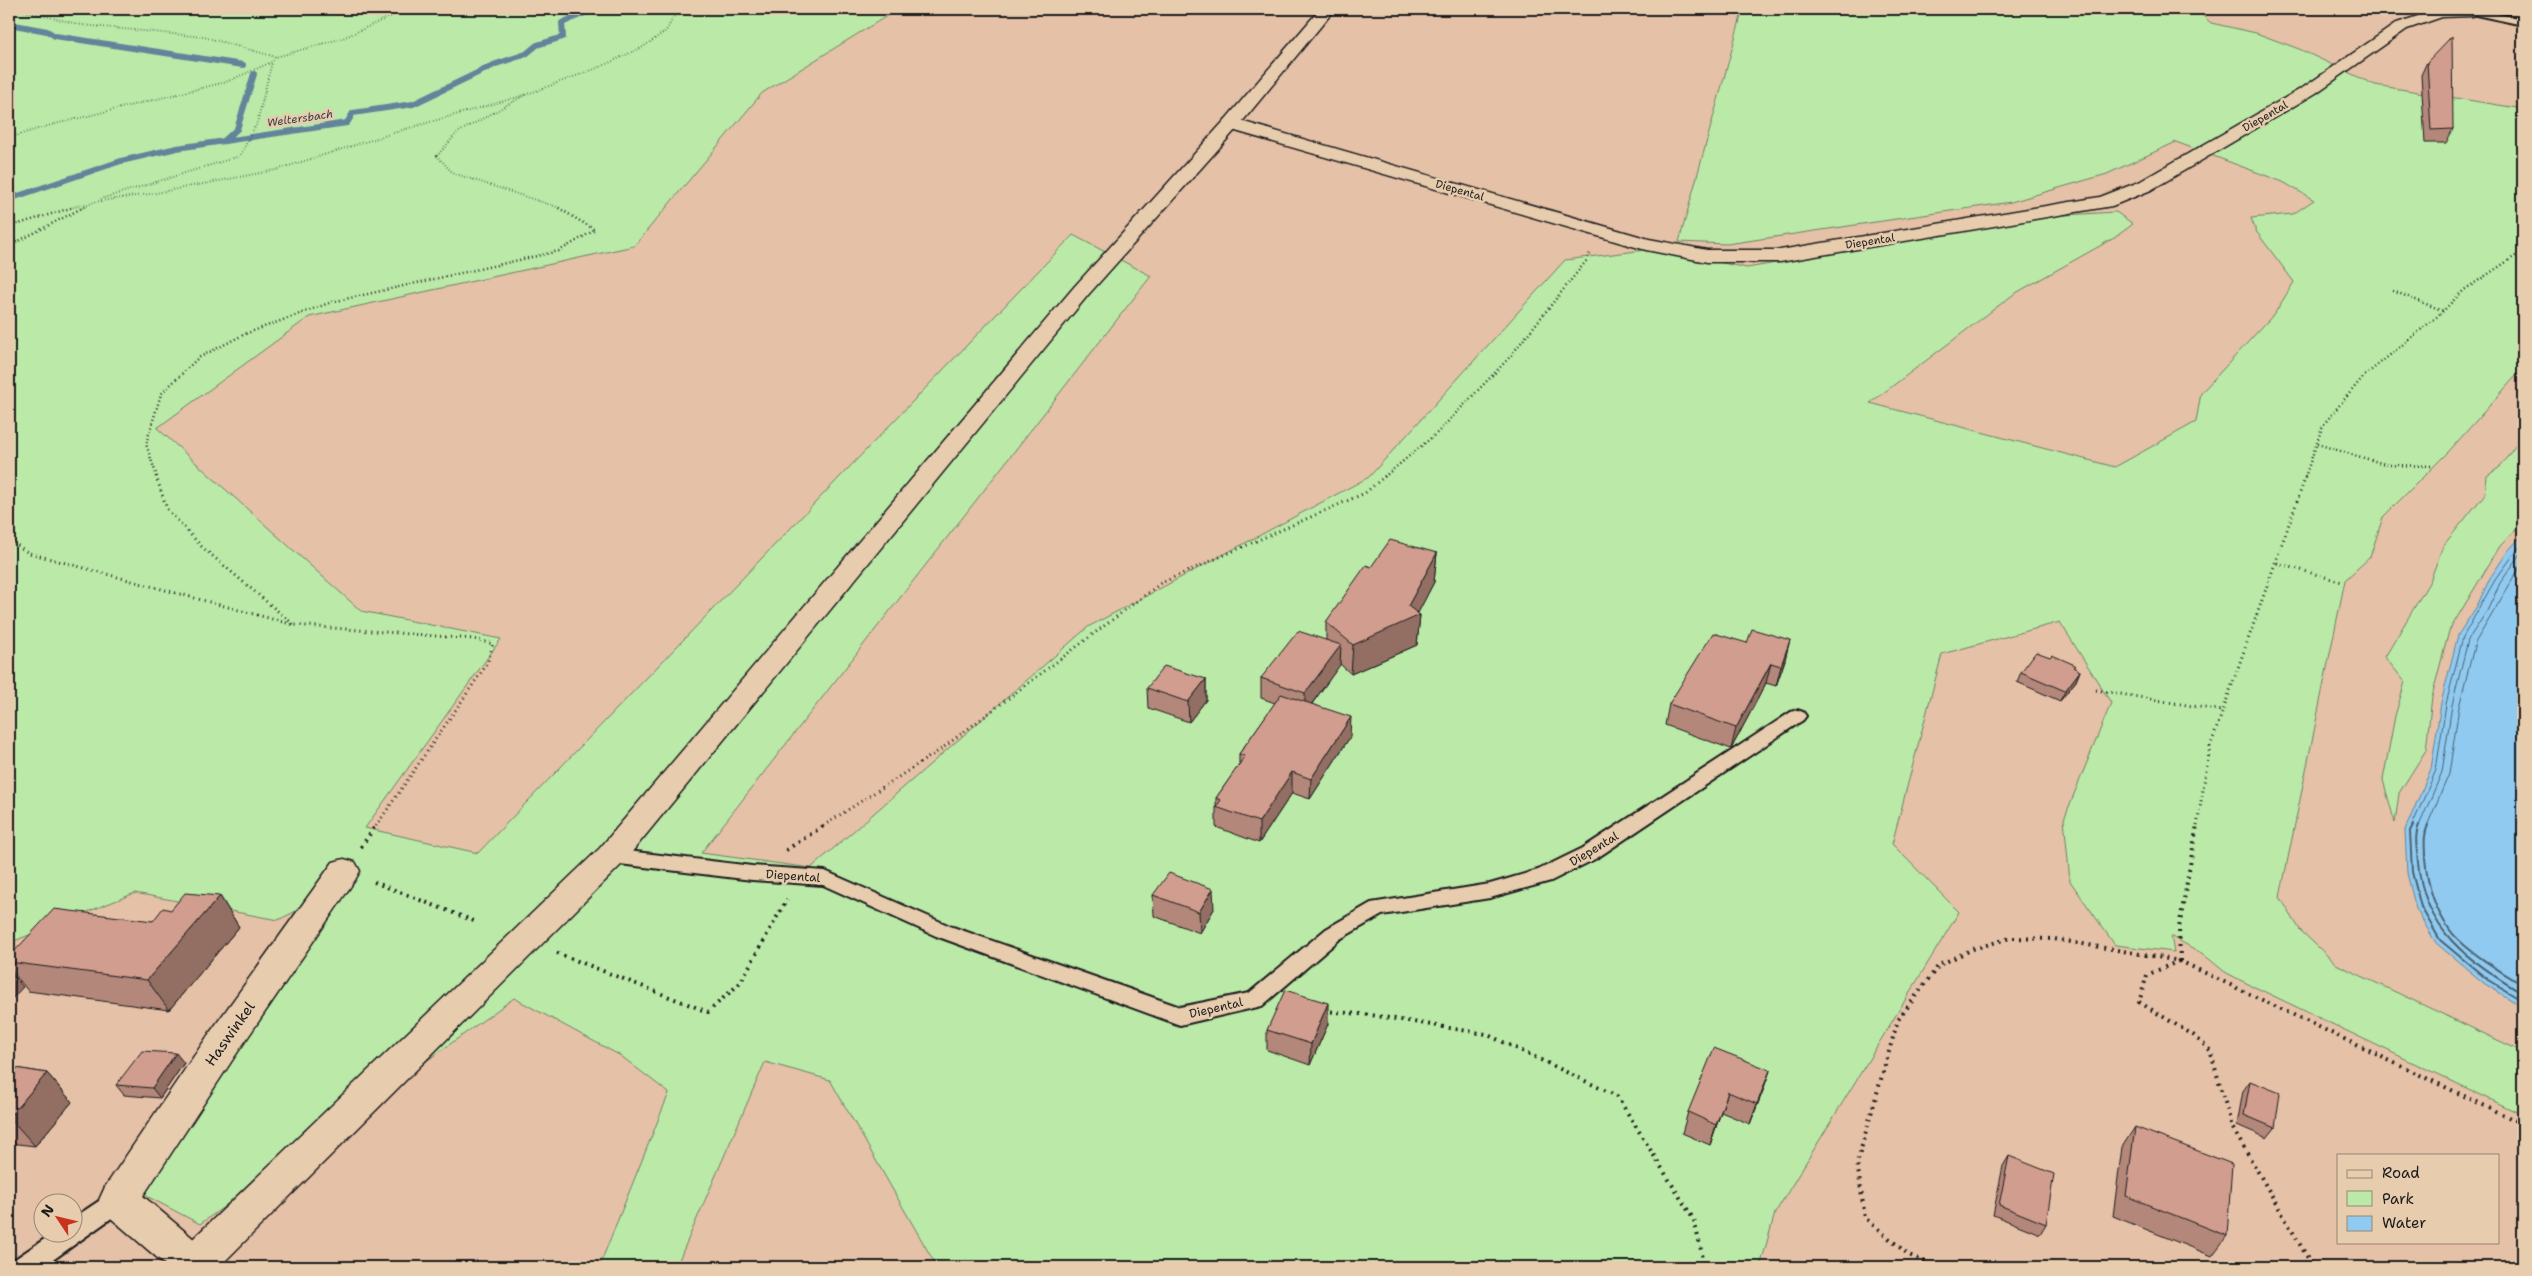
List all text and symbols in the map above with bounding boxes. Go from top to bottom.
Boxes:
street label: Diepental [2240,97,2291,135]
water label: Weltersbach [266,106,334,131]
street label: Diepental [1434,176,1487,205]
street label: Diepental [1844,230,1897,253]
street label: Diepental [1567,828,1622,870]
street label: Diepental [765,866,821,886]
street label: Diepental [1188,994,1245,1022]
street label: Haswinkel [200,997,260,1070]
legend [2337,1154,2500,1244]
text: Road [2382,1163,2420,1183]
text: Park [2382,1189,2414,1209]
north arrow [32,1194,82,1244]
text: N [37,1201,58,1220]
text: Water [2382,1213,2426,1233]

